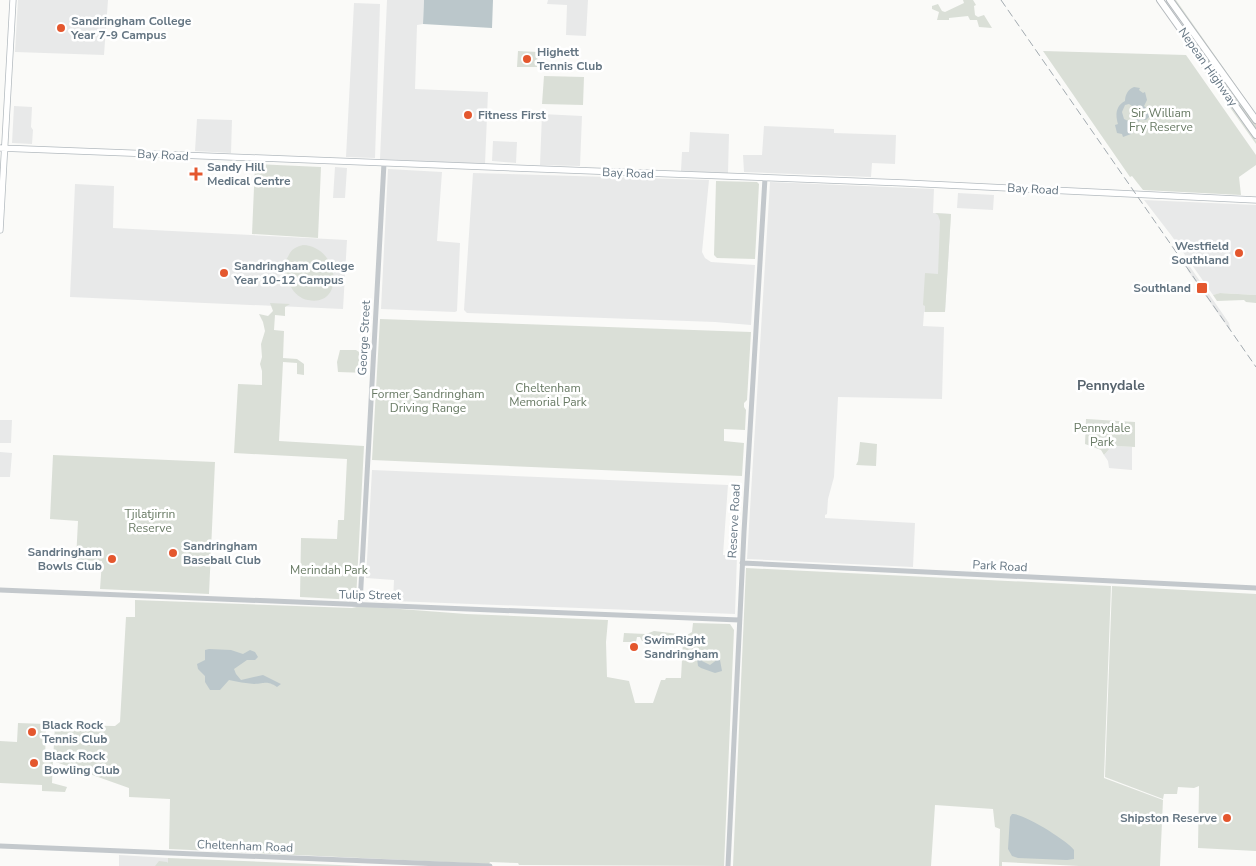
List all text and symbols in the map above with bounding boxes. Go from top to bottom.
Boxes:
place label: Sandringham College Year 7-9 Campus [70,13,192,43]
marker: Sandringham College Year 7-9 Campus [55,22,67,34]
street label: Nepean Highway [1175,24,1242,110]
place label: Highett Tennis Club [537,44,602,74]
marker: Highett Tennis Club [521,53,533,65]
park label: Sir William Fry Reserve [1129,105,1193,135]
place label: Fitness First [478,107,546,123]
marker: Fitness First [462,109,474,121]
street label: Bay Road [137,146,189,164]
place label: Sandy Hill Medical Centre [207,159,291,189]
street label: Bay Road [602,164,654,182]
marker: Sandy Hill Medical Centre [189,167,203,181]
street label: Bay Road [1007,180,1059,198]
place label: Westfield Southland [1171,238,1229,268]
marker: Westfield Southland [1233,247,1245,259]
place label: Sandringham College Year 10-12 Campus [233,258,355,288]
marker: Sandringham College Year 10-12 Campus [218,267,230,279]
place label: Southland [1133,280,1191,296]
marker: Southland [1195,281,1209,295]
street label: George Street [354,299,374,376]
district label: Pennydale [1077,376,1145,395]
park label: Cheltenham Memorial Park [509,380,588,410]
park label: Former Sandringham Driving Range [371,386,485,416]
park label: Pennydale Park [1074,420,1130,450]
street label: Reserve Road [724,483,744,559]
park label: Tjilatjirrin Reserve [125,506,175,536]
place label: Sandringham Baseball Club [183,538,261,568]
place label: Sandringham Bowls Club [28,544,102,574]
marker: Sandringham Baseball Club [167,547,179,559]
marker: Sandringham Bowls Club [106,553,118,565]
street label: Park Road [972,557,1028,575]
park label: Merindah Park [290,562,369,578]
street label: Tulip Street [339,586,402,604]
place label: SwimRight Sandringham [644,632,719,662]
marker: SwimRight Sandringham [628,641,640,653]
place label: Black Rock Tennis Club [42,717,107,747]
marker: Black Rock Tennis Club [26,726,38,738]
place label: Black Rock Bowling Club [44,748,120,778]
marker: Black Rock Bowling Club [28,757,40,769]
place label: Shipston Reserve [1120,810,1217,826]
marker: Shipston Reserve [1221,812,1233,824]
street label: Cheltenham Road [196,836,294,856]

